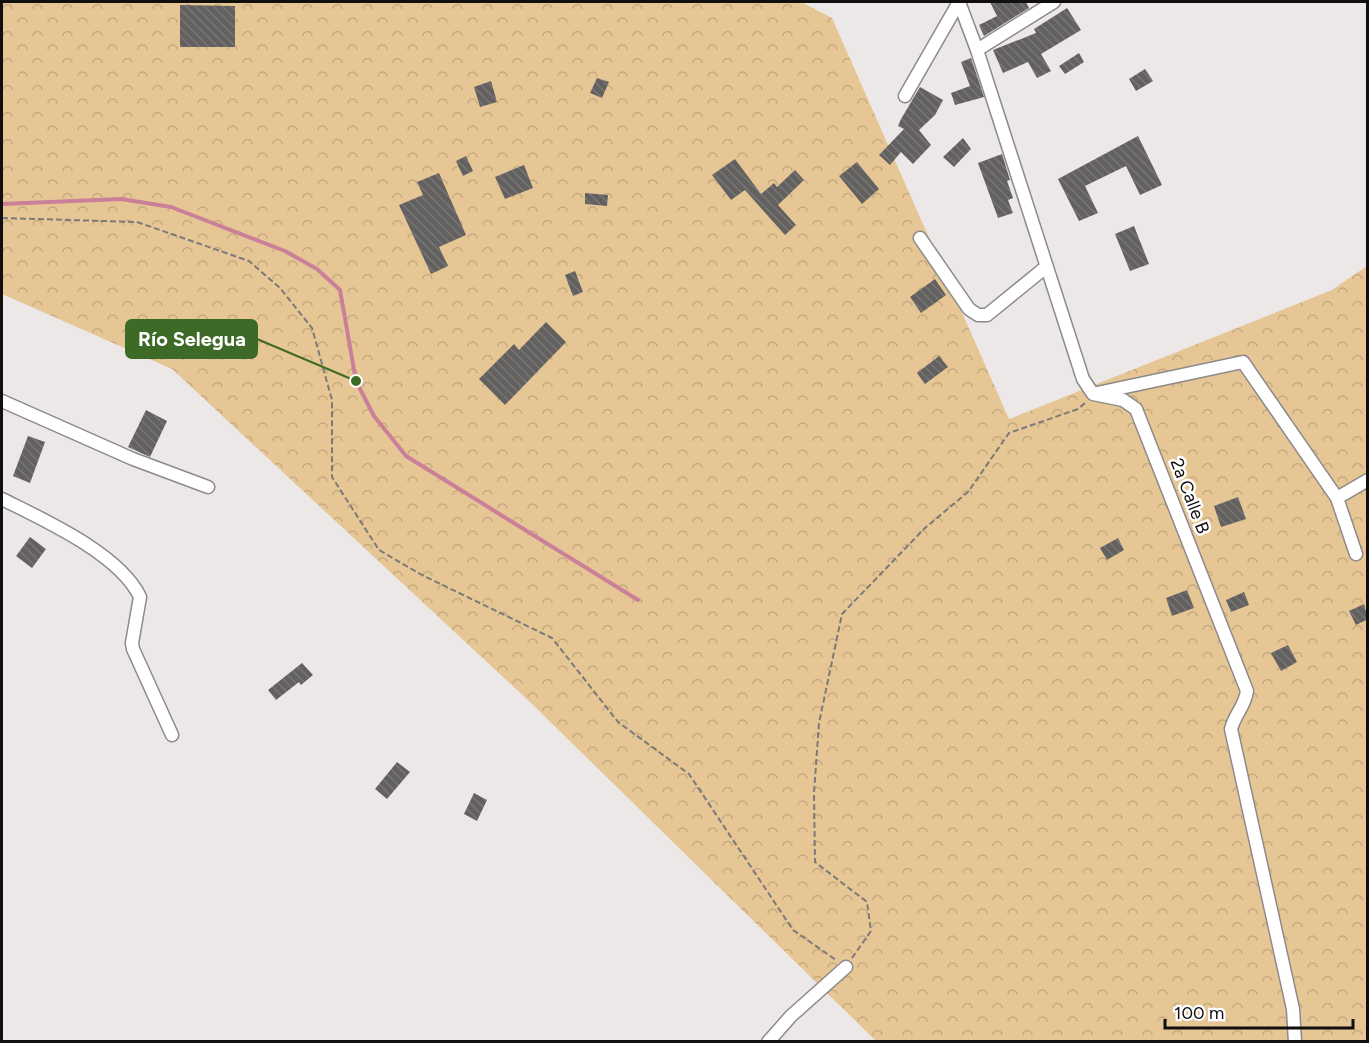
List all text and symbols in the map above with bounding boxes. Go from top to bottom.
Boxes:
callout: Río Selegua [126,320,257,358]
text: Río Selegua [138,327,246,351]
street label: 2a Calle B [1166,455,1214,537]
scale bar [1165,992,1352,1030]
text: 100 m [1174,1002,1224,1024]

